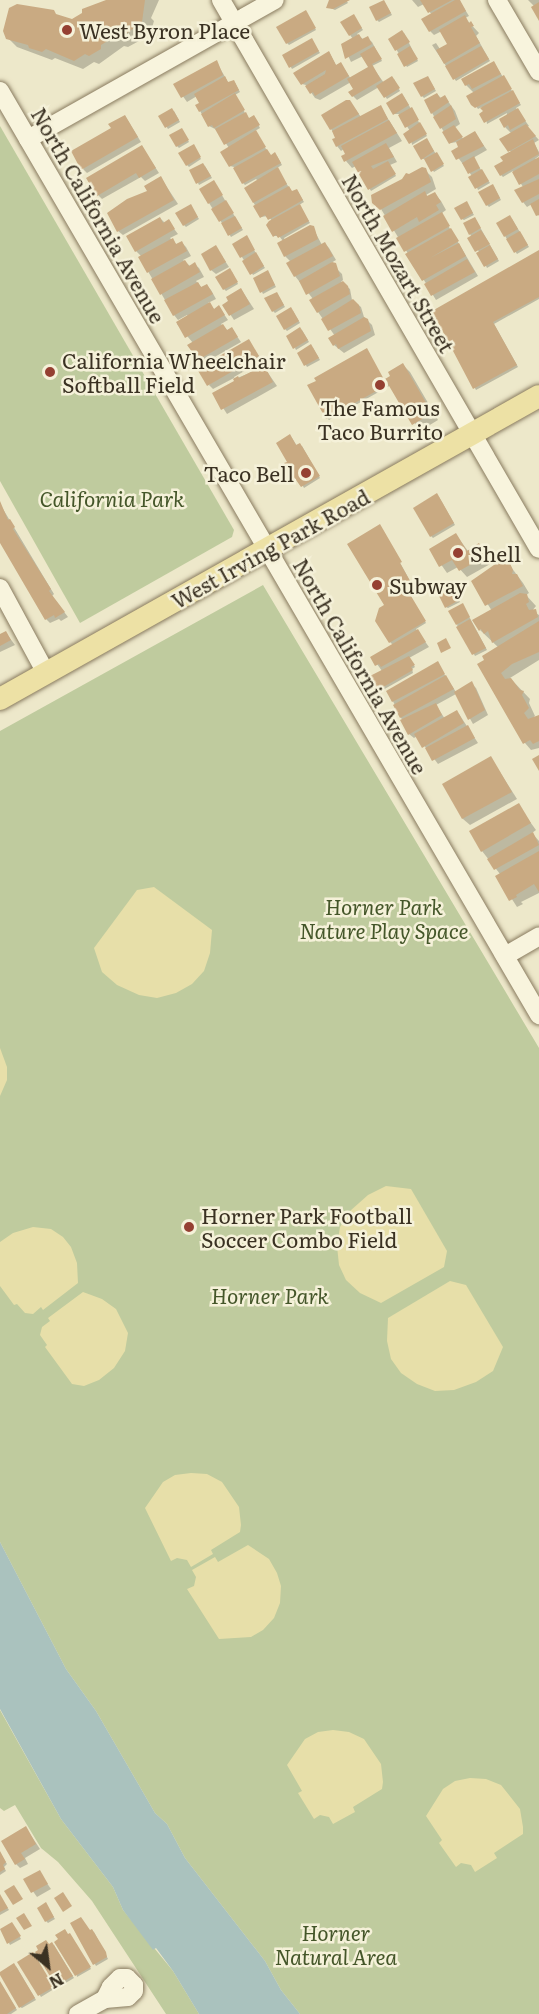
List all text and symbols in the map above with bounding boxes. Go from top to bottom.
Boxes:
place label: West Byron Place [79,17,250,43]
marker: West Byron Place [60,23,74,37]
street label: North California Avenue [27,103,171,327]
street label: North Mozart Street [338,169,460,357]
place label: California Wheelchair Softball Field [62,347,286,397]
marker: California Wheelchair Softball Field [43,365,57,379]
marker: The Famous Taco Burrito [373,378,387,392]
place label: The Famous Taco Burrito [317,394,443,444]
place label: Taco Bell [203,460,294,486]
marker: Taco Bell [299,466,313,480]
street label: West Irving Park Road [167,483,373,613]
park label: California Park [40,485,184,511]
place label: Shell [470,540,521,566]
marker: Shell [451,546,465,560]
street label: North California Avenue [289,554,433,778]
place label: Subway [389,572,467,598]
marker: Subway [370,578,384,592]
park label: Horner Park Nature Play Space [299,893,469,943]
place label: Horner Park Football Soccer Combo Field [201,1202,412,1252]
marker: Horner Park Football Soccer Combo Field [182,1220,196,1234]
park label: Horner Park [211,1282,329,1308]
park label: Horner Natural Area [275,1919,397,1969]
north arrow [18,1936,78,1996]
text: N [45,1968,68,1995]

